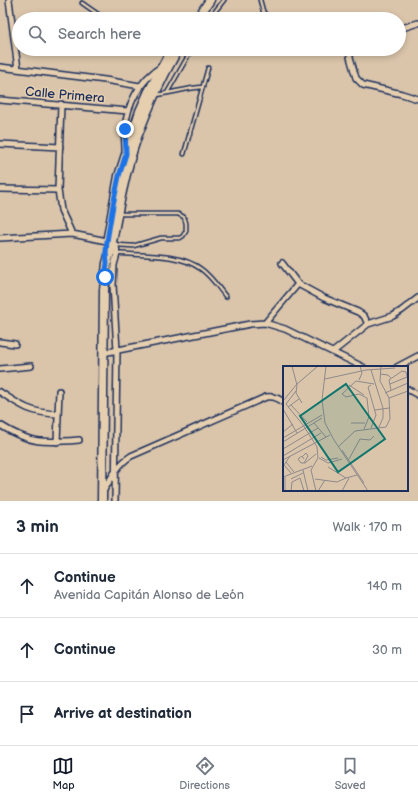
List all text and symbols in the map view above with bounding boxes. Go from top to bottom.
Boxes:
search box [12,12,406,56]
icon: search [26,23,48,45]
text: Search here [58,25,141,44]
street label: Calle Primera [25,84,105,106]
route end [116,120,134,138]
route start [96,268,114,286]
inset map [283,366,408,491]
text: 3 min [16,517,59,537]
text: Walk · 170 m [332,519,402,535]
text: Continue [54,568,116,587]
icon: ahead [16,575,38,597]
text: 140 m [367,578,402,594]
text: Avenida Capitán Alonso de León [54,587,244,603]
icon: ahead [16,639,38,661]
text: Continue [54,640,116,659]
text: 30 m [372,642,402,658]
icon: arrive [16,703,38,725]
text: Arrive at destination [54,704,192,723]
tab: Map [52,755,75,792]
tab: Directions [179,755,230,792]
tab: Saved [335,755,366,792]

